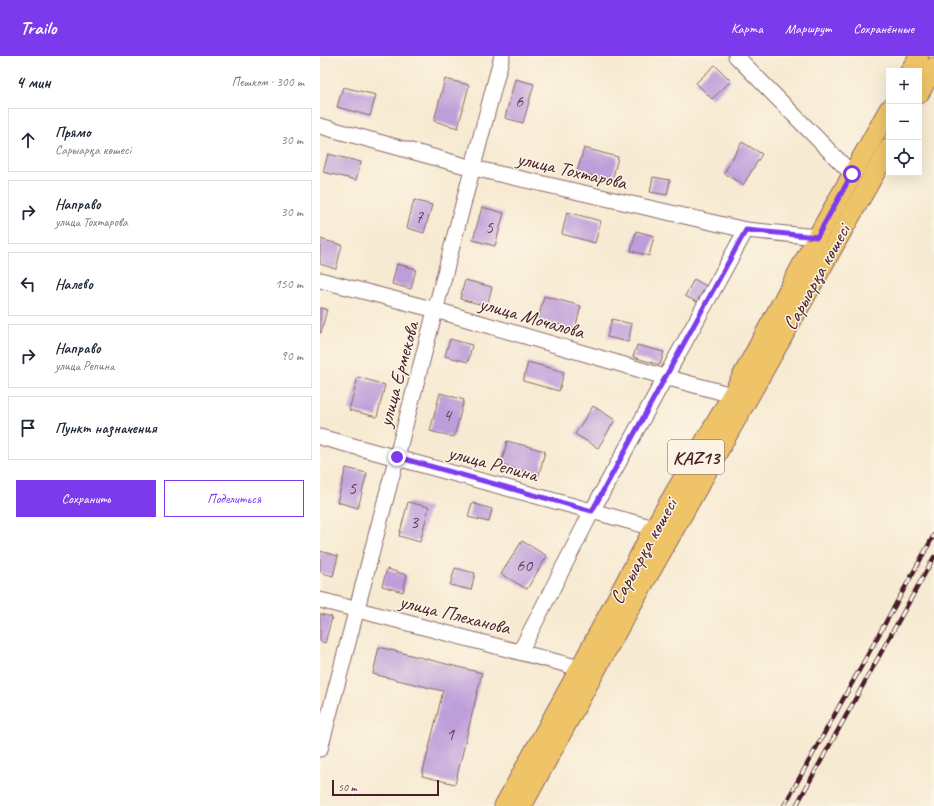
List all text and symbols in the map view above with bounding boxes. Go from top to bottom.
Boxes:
text: Trailo [20,16,56,40]
text: Карта [731,20,763,37]
text: Маршрут [785,20,831,37]
text: Сохранённые [853,20,914,37]
map controls [886,68,922,176]
button: + [886,68,922,104]
text: 4 мин [16,72,51,93]
text: Пешком · 300 m [231,74,304,90]
house number: 6 [515,90,524,112]
button: − [886,104,922,140]
text: Прямо [55,123,91,142]
icon: ahead [17,129,39,151]
text: 30 m [281,132,303,148]
button: locate [886,140,922,176]
text: Сарыарқа көшесі [55,142,131,158]
street label: улица Тохтарова [514,146,630,196]
route start [843,165,861,183]
text: Направо [55,195,101,214]
icon: right [17,201,39,223]
text: 30 m [281,204,303,220]
house number: 7 [415,206,424,228]
text: улица Тохтарова [55,214,128,230]
house number: 5 [485,216,494,238]
street label: Сарыарқа көшесі [777,218,857,334]
icon: left [17,273,39,295]
text: Налево [55,275,93,294]
text: 150 m [275,276,303,292]
street label: улица Мочалова [476,290,588,345]
street label: улица Ермекова [372,317,425,430]
text: Направо [55,339,101,358]
icon: right [17,345,39,367]
text: 90 m [281,348,303,364]
text: улица Репина [55,358,114,374]
house number: 4 [443,404,453,426]
icon: arrive [17,417,39,439]
text: Пункт назначения [55,419,157,438]
street label: улица Репина [445,439,542,488]
road number: KAZ13 [668,440,724,474]
route end [388,448,406,466]
house number: 5 [348,477,357,499]
button: Сохранить [16,480,156,517]
button: Поделиться [164,480,304,517]
street label: Сарыарқа көшесі [604,492,684,608]
house number: 3 [410,511,420,533]
house number: 60 [516,554,534,576]
street label: улица Плеханова [396,588,514,641]
house number: 1 [446,723,455,745]
scale bar [332,778,439,797]
text: 50 m [338,780,357,794]

